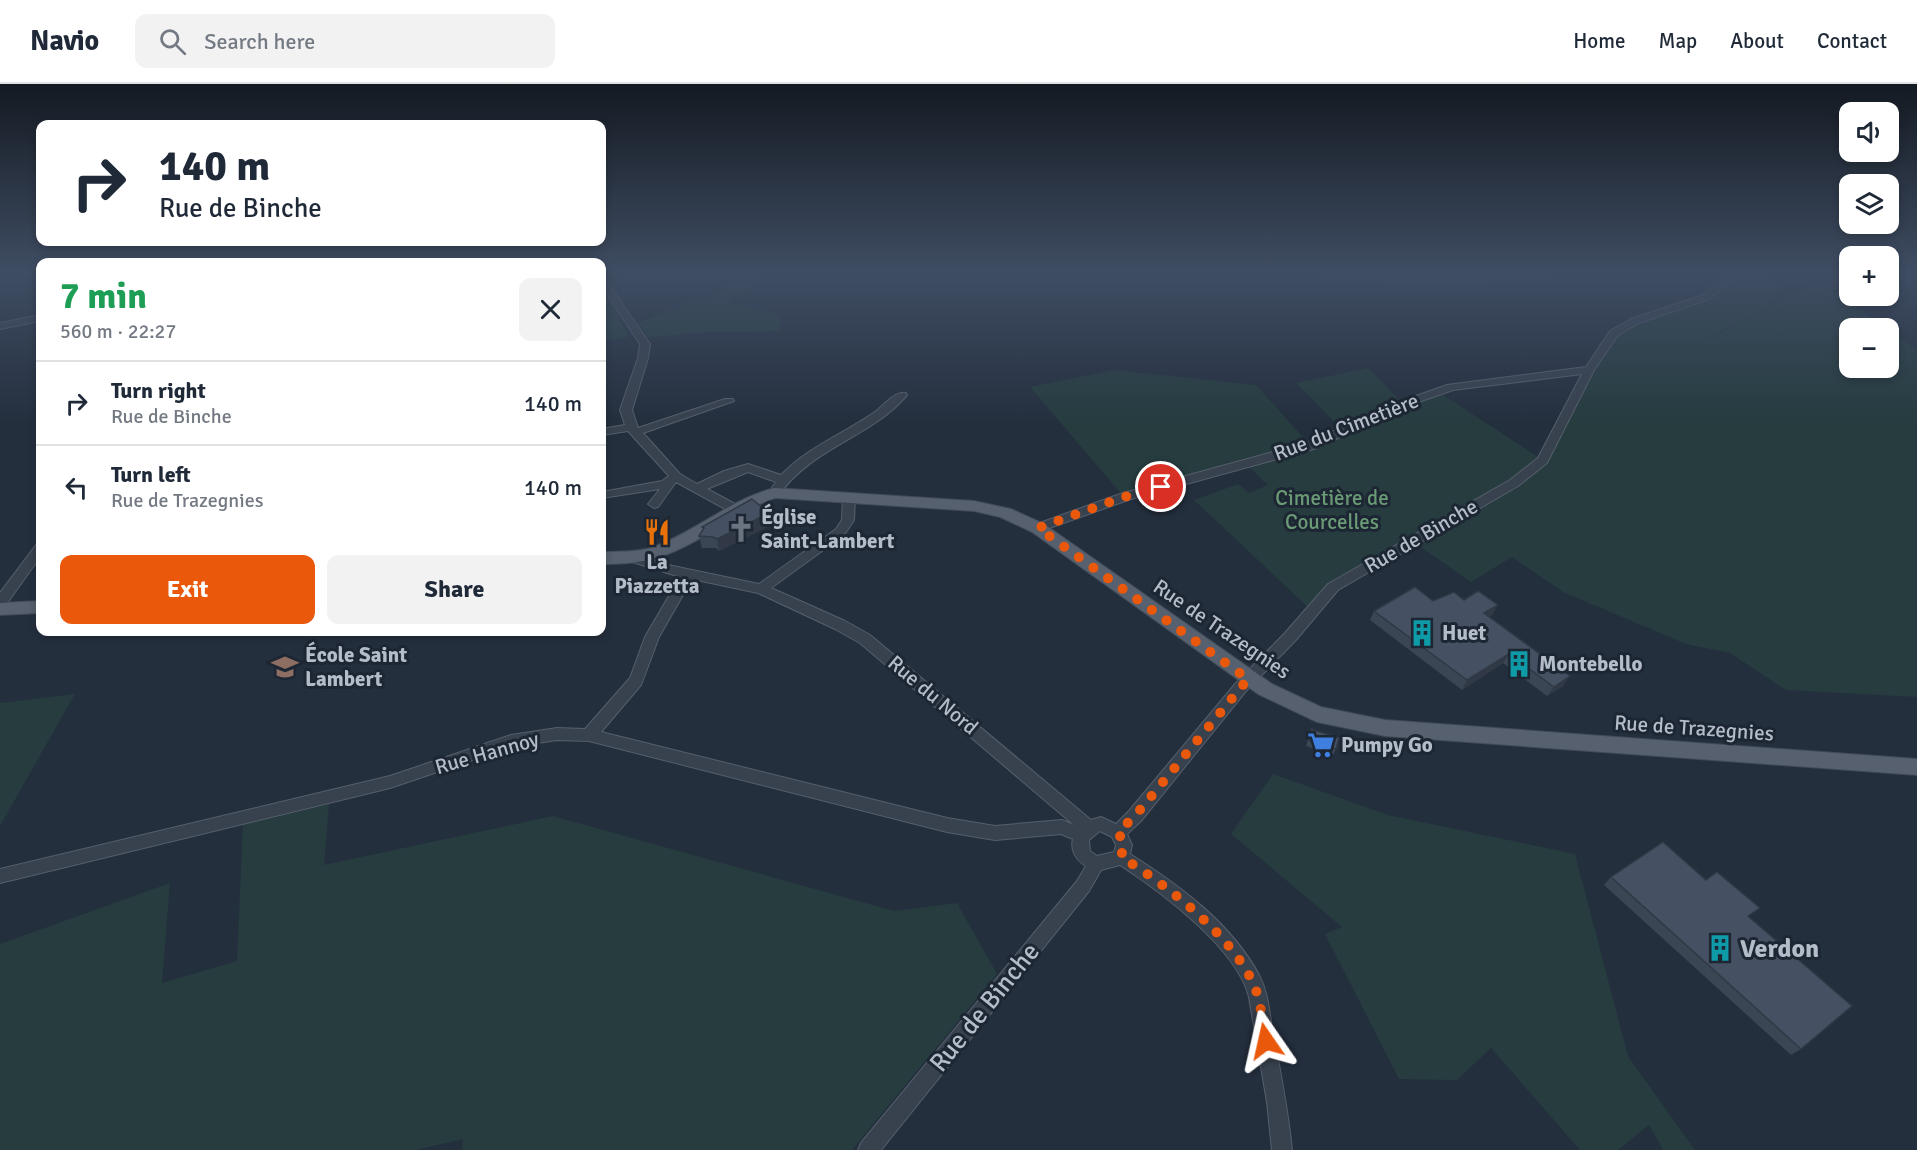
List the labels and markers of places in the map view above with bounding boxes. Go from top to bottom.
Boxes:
pin [1135,461,1186,512]
place label: Église Saint-Lambert [761,503,895,554]
church icon: Église Saint-Lambert [726,514,756,544]
restaurant icon: La Piazzetta [642,517,672,547]
place label: La Piazzetta [614,549,700,599]
building icon: Huet [1407,618,1437,648]
place label: Huet [1442,620,1486,646]
place label: École Saint Lambert [305,641,407,692]
building icon: Montebello [1504,649,1534,679]
place label: Montebello [1539,651,1642,677]
school or university icon: École Saint Lambert [270,652,300,682]
supermarket icon: Pumpy Go [1306,730,1336,760]
place label: Pumpy Go [1341,732,1433,758]
building icon: Verdon [1705,933,1735,963]
place label: Verdon [1740,933,1819,965]

